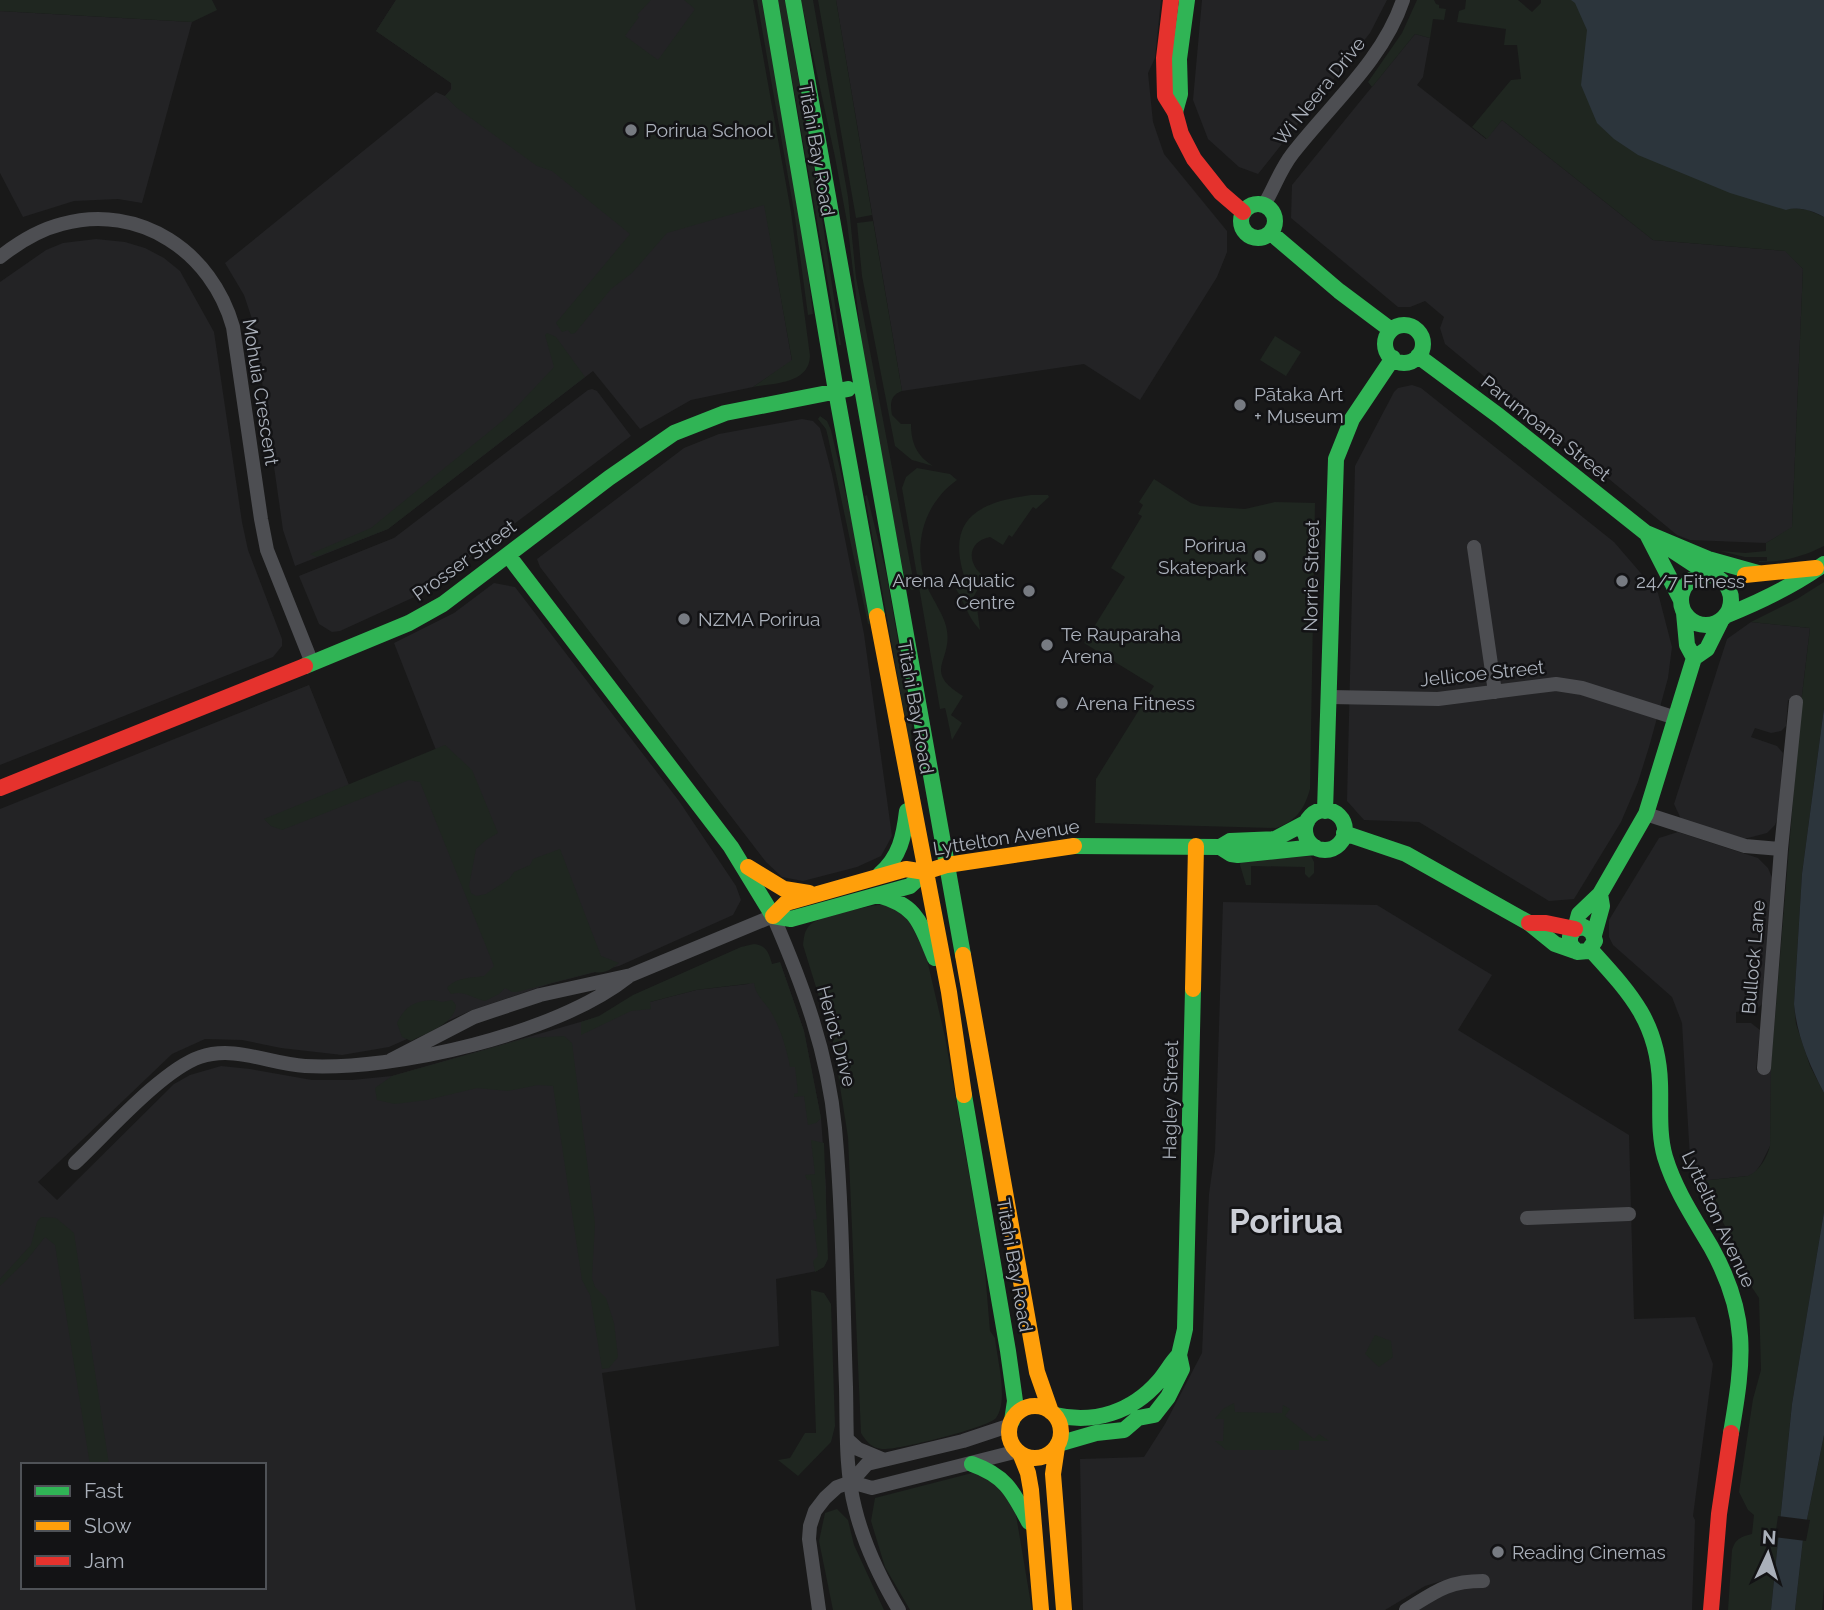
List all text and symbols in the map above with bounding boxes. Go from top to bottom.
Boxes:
street label: Wi Neera Drive [1269,32,1369,150]
street label: Titahi Bay Road [794,80,840,218]
place label: Porirua School [645,119,774,141]
marker: Porirua School [623,122,639,138]
street label: Mohuia Crescent [239,317,284,467]
street label: Parumoana Street [1477,371,1616,486]
place label: Pātaka Art + Museum [1254,383,1344,427]
marker: Pātaka Art + Museum [1232,397,1248,413]
street label: Prosser Street [408,515,521,605]
street label: Norrie Street [1299,519,1323,632]
place label: Porirua Skatepark [1158,534,1246,578]
marker: Porirua Skatepark [1252,548,1268,564]
place label: Arena Aquatic Centre [892,569,1015,613]
place label: 24/7 Fitness [1636,570,1745,592]
marker: 24/7 Fitness [1614,573,1630,589]
marker: Arena Aquatic Centre [1021,583,1037,599]
place label: NZMA Porirua [698,608,820,630]
marker: NZMA Porirua [676,611,692,627]
place label: Te Rauparaha Arena [1061,623,1181,667]
marker: Te Rauparaha Arena [1039,637,1055,653]
street label: Titahi Bay Road [893,638,939,776]
street label: Jellicoe Street [1419,655,1546,690]
place label: Arena Fitness [1076,692,1195,714]
marker: Arena Fitness [1054,695,1070,711]
street label: Lyttelton Avenue [931,815,1081,859]
street label: Bullock Lane [1737,899,1769,1015]
street label: Heriot Drive [813,983,861,1089]
street label: Hagley Street [1158,1039,1182,1160]
street label: Lyttelton Avenue [1678,1147,1760,1291]
street label: Titahi Bay Road [992,1196,1038,1334]
district label: Porirua [1229,1202,1343,1241]
legend [21,1463,266,1589]
text: Fast [84,1478,124,1503]
text: Slow [84,1513,132,1538]
north arrow [1733,1519,1803,1589]
text: N [1761,1526,1777,1549]
place label: Reading Cinemas [1512,1541,1666,1563]
marker: Reading Cinemas [1490,1544,1506,1560]
text: Jam [84,1548,125,1573]

